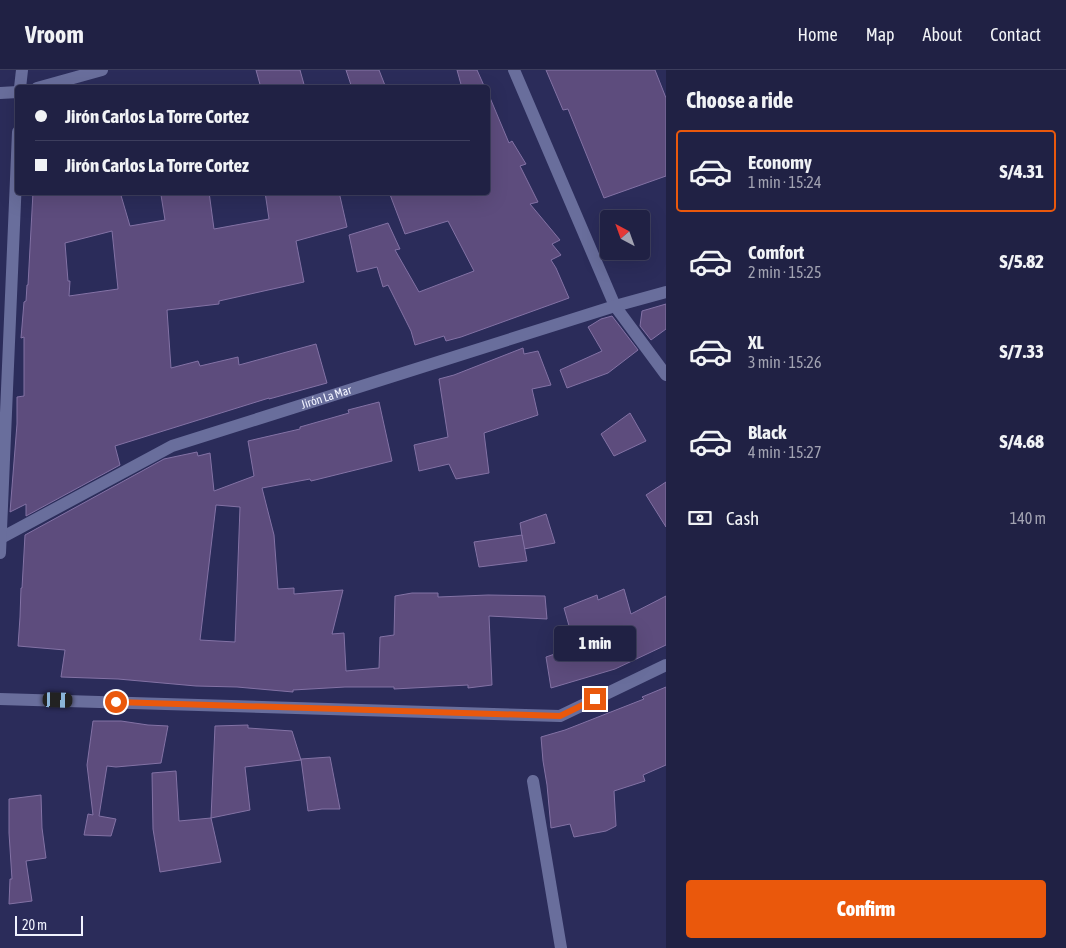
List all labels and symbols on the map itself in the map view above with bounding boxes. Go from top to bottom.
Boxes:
north arrow [600,210,650,260]
street label: Jirón La Mar [299,383,354,412]
callout: 1 min [554,626,636,662]
route end [584,688,606,710]
route start [105,691,127,713]
car [42,692,73,708]
scale bar [15,913,82,936]

